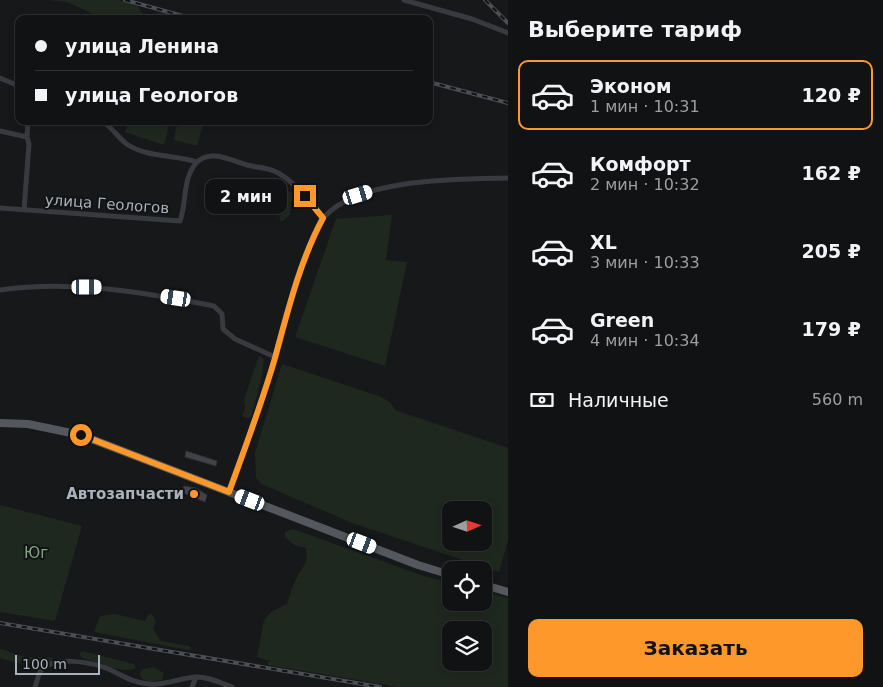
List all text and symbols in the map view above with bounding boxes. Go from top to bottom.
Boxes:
text: Выберите тариф [528,17,742,42]
text: улица Ленина [65,35,219,57]
icon: car [530,73,575,118]
text: Эконом [590,75,672,97]
text: улица Геологов [65,84,238,106]
text: 120 ₽ [802,84,861,106]
text: 1 мин · 10:31 [590,97,700,116]
icon: car [530,151,575,196]
text: Комфорт [590,153,691,175]
text: 162 ₽ [802,162,861,184]
text: 2 мин · 10:32 [590,175,700,194]
callout: 2 мин [205,178,288,214]
car [341,183,374,207]
route end [294,185,316,207]
text: 2 мин [220,187,272,206]
street label: улица Геологов [44,191,170,217]
icon: car [530,229,575,274]
text: XL [590,231,617,253]
text: 205 ₽ [802,240,861,262]
text: 3 мин · 10:33 [590,253,700,272]
car [72,280,102,295]
car [160,288,191,308]
icon: car [530,307,575,352]
text: Green [590,309,654,331]
text: 179 ₽ [802,318,861,340]
text: 4 мин · 10:34 [590,331,700,350]
icon: cash [528,386,556,414]
text: Наличные [568,389,669,411]
text: 560 m [812,390,863,409]
route start [70,424,92,446]
place label: Автозапчасти [66,485,184,503]
marker: Автозапчасти [188,488,200,500]
car [233,488,266,512]
north arrow [442,501,492,551]
map controls [442,501,492,671]
car [345,531,378,555]
park label: Юг [24,544,48,562]
button: locate [442,561,492,611]
button: Заказать [528,619,863,677]
button: layers [442,621,492,671]
scale bar [15,652,100,675]
text: 100 m [22,656,67,672]

